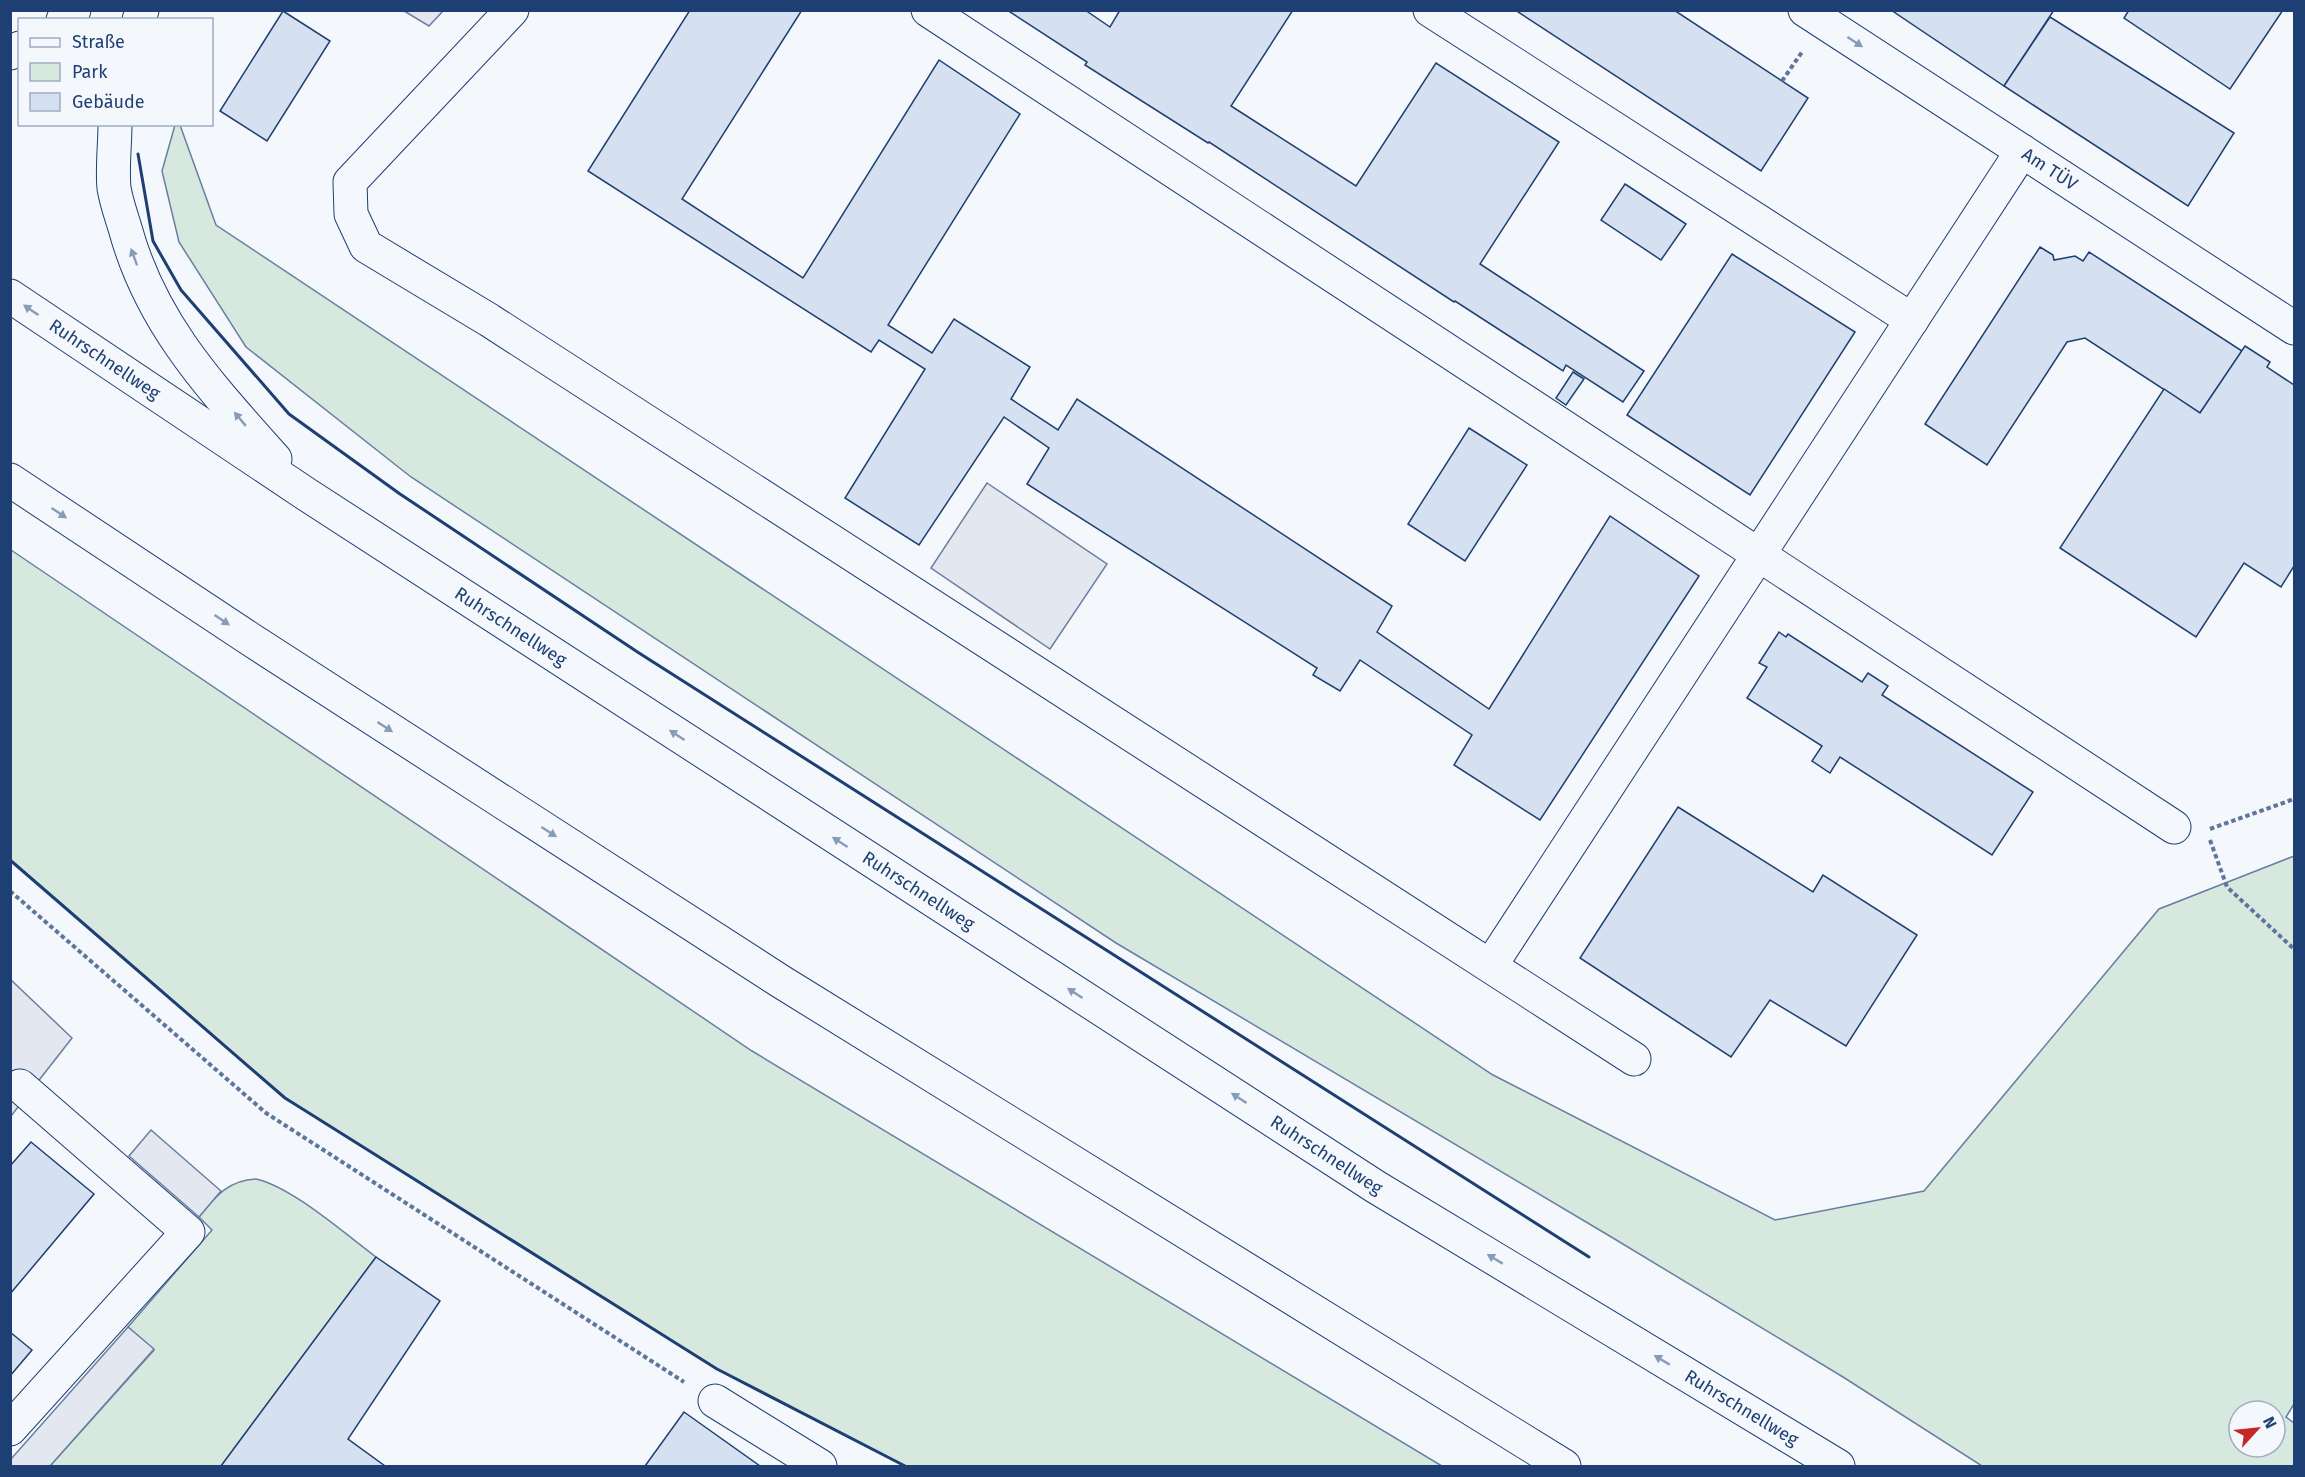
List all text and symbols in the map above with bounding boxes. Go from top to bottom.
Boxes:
legend [18,18,213,126]
text: Straße [72,31,125,53]
one-way arrow [1846,37,1863,48]
text: Park [72,61,108,83]
text: Gebäude [72,91,145,113]
street label: Am TÜV [2018,143,2082,195]
one-way arrow [128,248,138,266]
one-way arrow [23,304,39,316]
street label: Ruhrschnellweg [45,314,165,405]
one-way arrow [233,411,246,427]
one-way arrow [51,507,67,518]
street label: Ruhrschnellweg [450,582,571,671]
one-way arrow [213,615,230,626]
one-way arrow [377,721,393,732]
one-way arrow [669,730,685,741]
one-way arrow [541,827,557,838]
one-way arrow [832,836,848,847]
street label: Ruhrschnellweg [858,846,979,935]
one-way arrow [1067,988,1083,999]
one-way arrow [1230,1093,1247,1104]
street label: Ruhrschnellweg [1266,1111,1387,1200]
one-way arrow [1487,1254,1503,1265]
one-way arrow [1654,1355,1670,1366]
street label: Ruhrschnellweg [1681,1365,1803,1451]
north arrow [2227,1399,2287,1459]
text: N [2259,1413,2281,1431]

